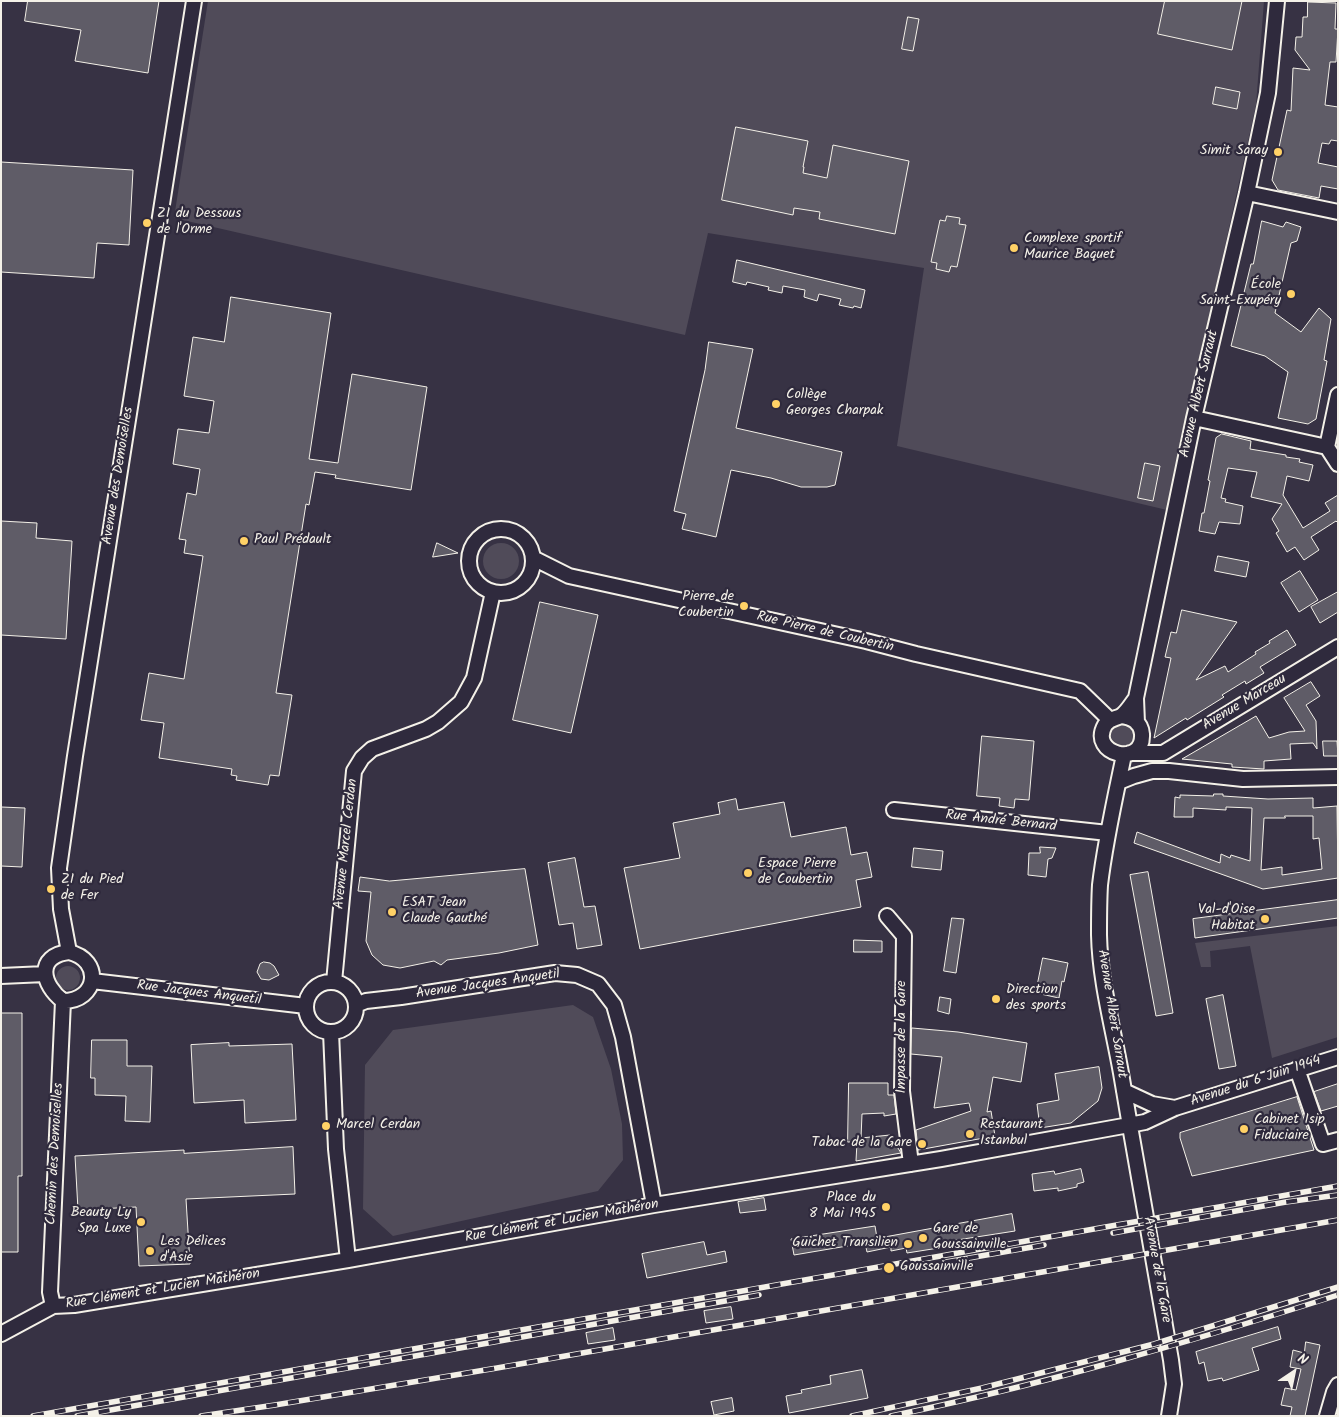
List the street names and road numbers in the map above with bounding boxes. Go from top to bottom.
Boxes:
street label: Avenue Albert Sarraut [1177,329,1223,459]
street label: Avenue des Demoiselles [100,406,138,546]
street label: Rue Pierre de Coubertin [755,609,895,657]
street label: Avenue Marceau [1200,671,1290,735]
street label: Avenue Marcel Cerdan [332,778,362,910]
street label: Rue André Bernard [945,808,1057,836]
street label: Avenue Albert Sarraut [1093,948,1129,1080]
street label: Avenue Jacques Anquetil [415,967,561,1003]
street label: Rue Jacques Anquetil [136,978,262,1010]
street label: Impasse de la Gare [895,980,911,1094]
street label: Avenue du 6 Juin 1944 [1189,1053,1323,1111]
street label: Chemin des Demoiselles [44,1083,68,1225]
street label: Rue Clément et Lucien Mathéron [464,1197,660,1247]
street label: Avenue de la Gare [1138,1216,1174,1324]
street label: Rue Clément et Lucien Mathéron [65,1266,261,1314]

